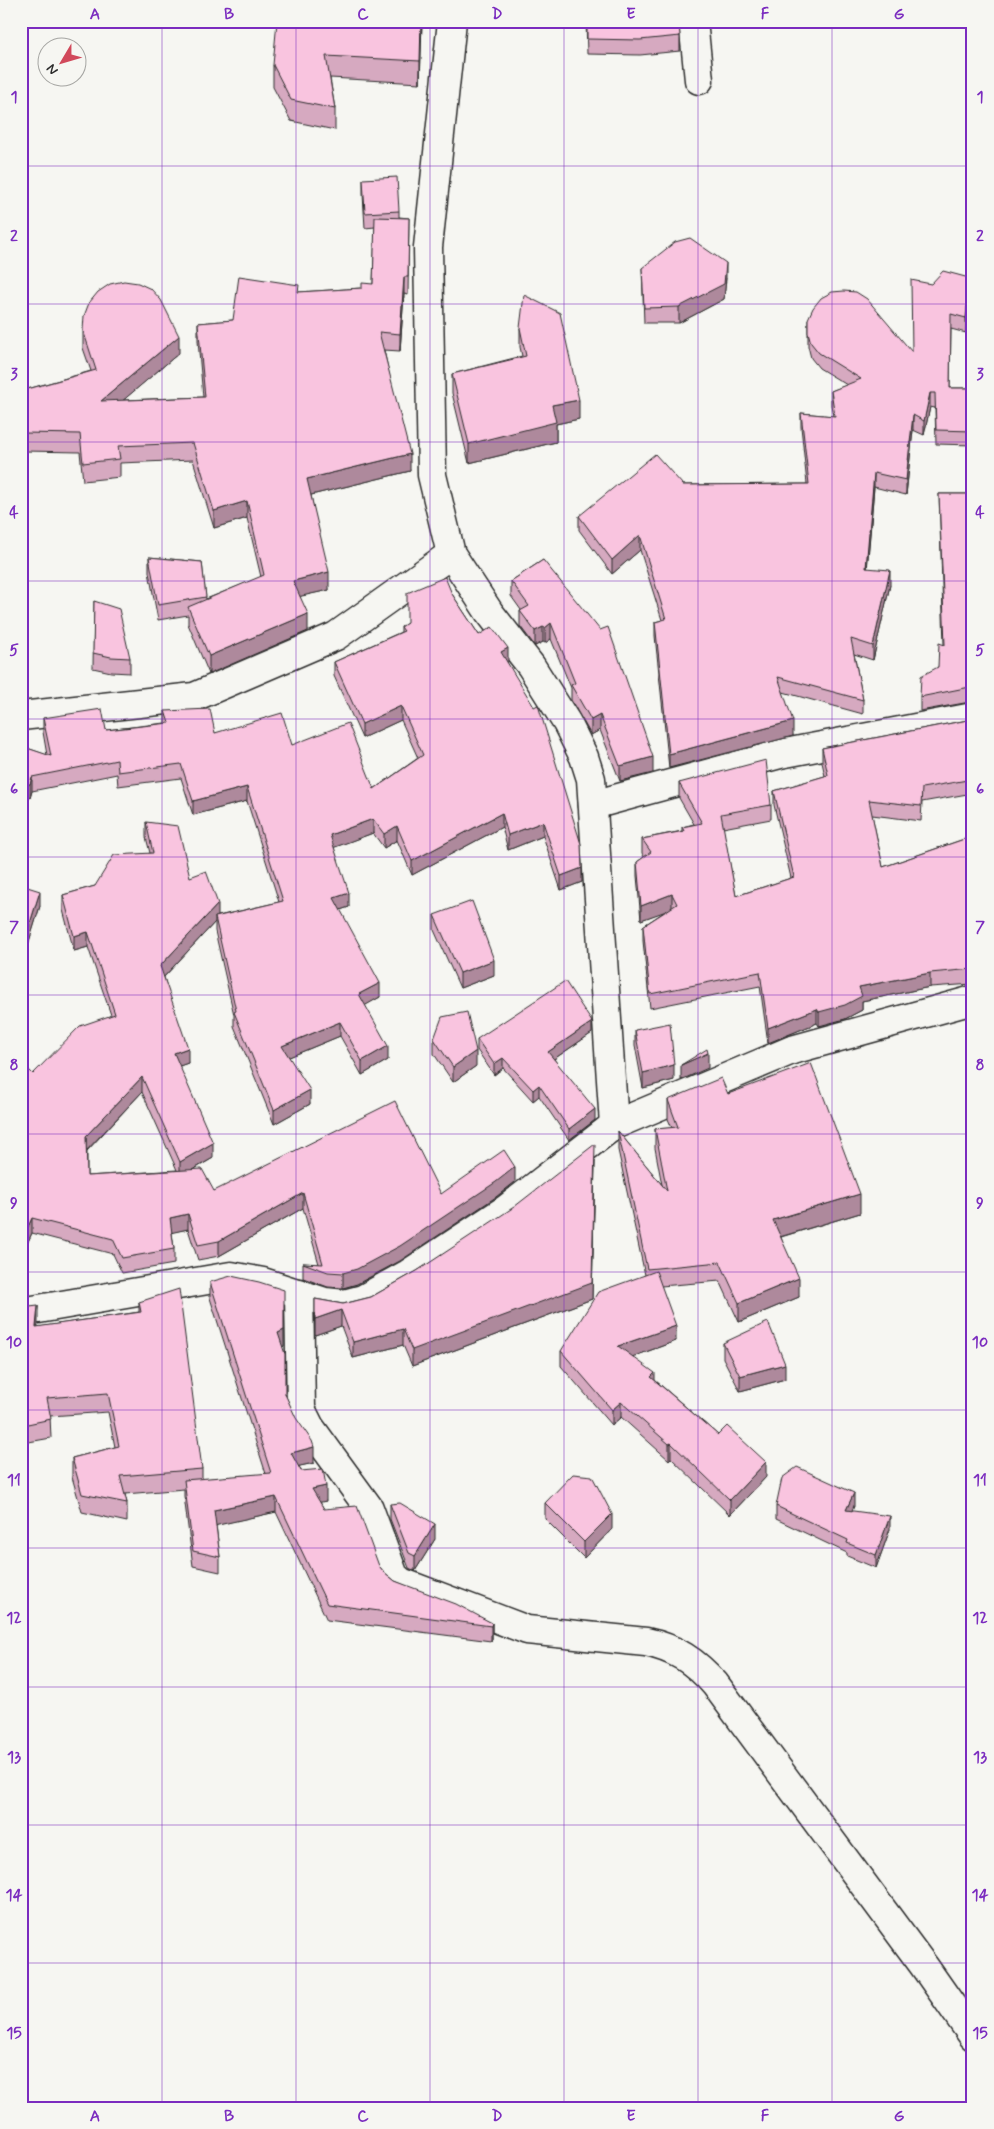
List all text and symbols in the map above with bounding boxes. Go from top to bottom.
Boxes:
text: A [90,4,100,25]
text: B [224,4,234,25]
text: C [357,4,369,25]
text: D [491,4,503,25]
text: E [626,4,636,25]
text: F [761,4,770,25]
text: G [894,4,905,25]
north arrow [38,38,88,88]
text: N [43,60,63,79]
text: 1 [10,87,18,108]
text: 1 [976,87,984,108]
text: 2 [10,226,18,247]
text: 2 [976,226,984,247]
text: 3 [10,364,18,385]
text: 3 [976,364,984,385]
text: 4 [9,502,19,523]
text: 4 [975,502,985,523]
text: 5 [9,640,19,661]
text: 5 [975,640,985,661]
text: 6 [10,779,18,800]
text: 6 [976,779,984,800]
text: 7 [9,917,19,938]
text: 7 [975,917,985,938]
text: 8 [9,1055,19,1076]
text: 8 [975,1055,985,1076]
text: 9 [10,1193,18,1214]
text: 9 [976,1193,984,1214]
text: 10 [6,1332,22,1353]
text: 10 [972,1332,988,1353]
text: 11 [7,1470,21,1491]
text: 11 [973,1470,987,1491]
text: 12 [6,1608,22,1629]
text: 12 [972,1608,988,1629]
text: 13 [7,1747,21,1768]
text: 13 [973,1747,987,1768]
text: 14 [6,1885,23,1906]
text: 14 [972,1885,989,1906]
text: 15 [6,2023,22,2044]
text: 15 [972,2023,988,2044]
text: A [90,2106,100,2127]
text: B [224,2106,234,2127]
text: C [357,2106,369,2127]
text: D [491,2106,503,2127]
text: E [626,2106,636,2127]
text: F [761,2106,770,2127]
text: G [894,2106,905,2127]

